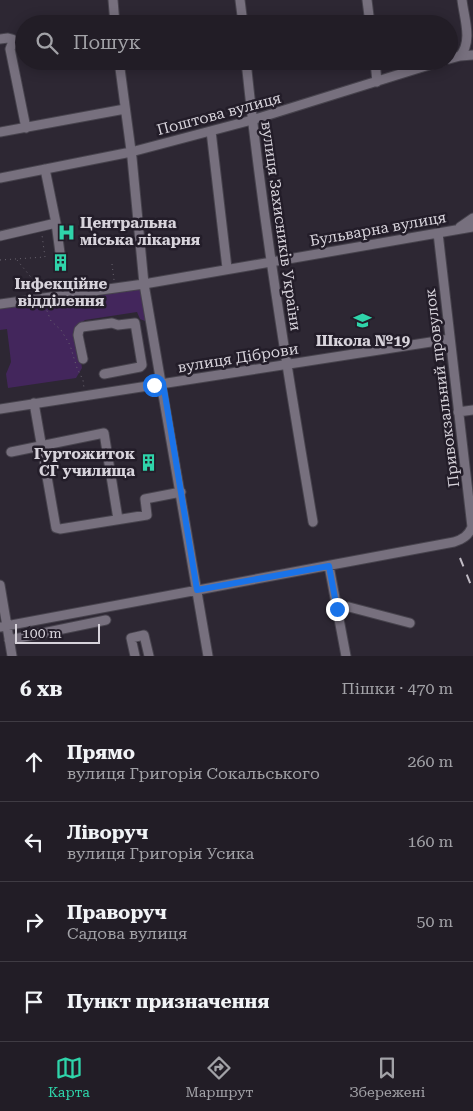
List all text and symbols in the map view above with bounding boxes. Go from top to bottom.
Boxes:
search box [15,15,458,70]
icon: search [33,29,61,57]
text: Пошук [73,31,141,54]
street label: Поштова вулиця [155,89,283,139]
street label: вулиця Захисників України [257,120,305,332]
street label: Бульварна вулиця [308,208,448,250]
place label: Центральна міська лікарня [80,214,201,249]
hospital icon: Центральна міська лікарня [56,222,76,242]
building icon: Інфекційне відділення [51,253,71,273]
place label: Інфекційне відділення [15,275,108,310]
street label: Привокзальний провулок [421,287,463,489]
school or university icon: Школа №19 [353,310,373,330]
place label: Школа №19 [316,332,411,350]
street label: вулиця Діброви [176,340,300,376]
route start [143,374,166,397]
place label: Гуртожиток СГ училища [34,445,136,480]
building icon: Гуртожиток СГ училища [139,453,159,473]
route end [326,598,349,621]
scale bar [15,621,100,644]
text: 100 m [22,625,62,641]
text: 6 хв [20,677,63,701]
text: Пішки · 470 m [342,679,453,698]
text: Прямо [67,741,135,764]
icon: ahead [20,748,48,776]
text: 260 m [407,752,453,771]
text: вулиця Григорія Сокальського [67,764,320,783]
text: Ліворуч [67,821,148,844]
icon: left [20,828,48,856]
text: 160 m [407,832,453,851]
text: вулиця Григорія Усика [67,844,254,863]
text: Праворуч [67,901,167,924]
icon: right [20,908,48,936]
text: 50 m [416,912,453,931]
text: Садова вулиця [67,924,187,943]
icon: arrive [20,988,48,1016]
text: Пункт призначення [67,990,269,1013]
tab: Карта [48,1054,90,1100]
tab: Маршрут [186,1054,253,1100]
tab: Збережені [349,1054,425,1100]

